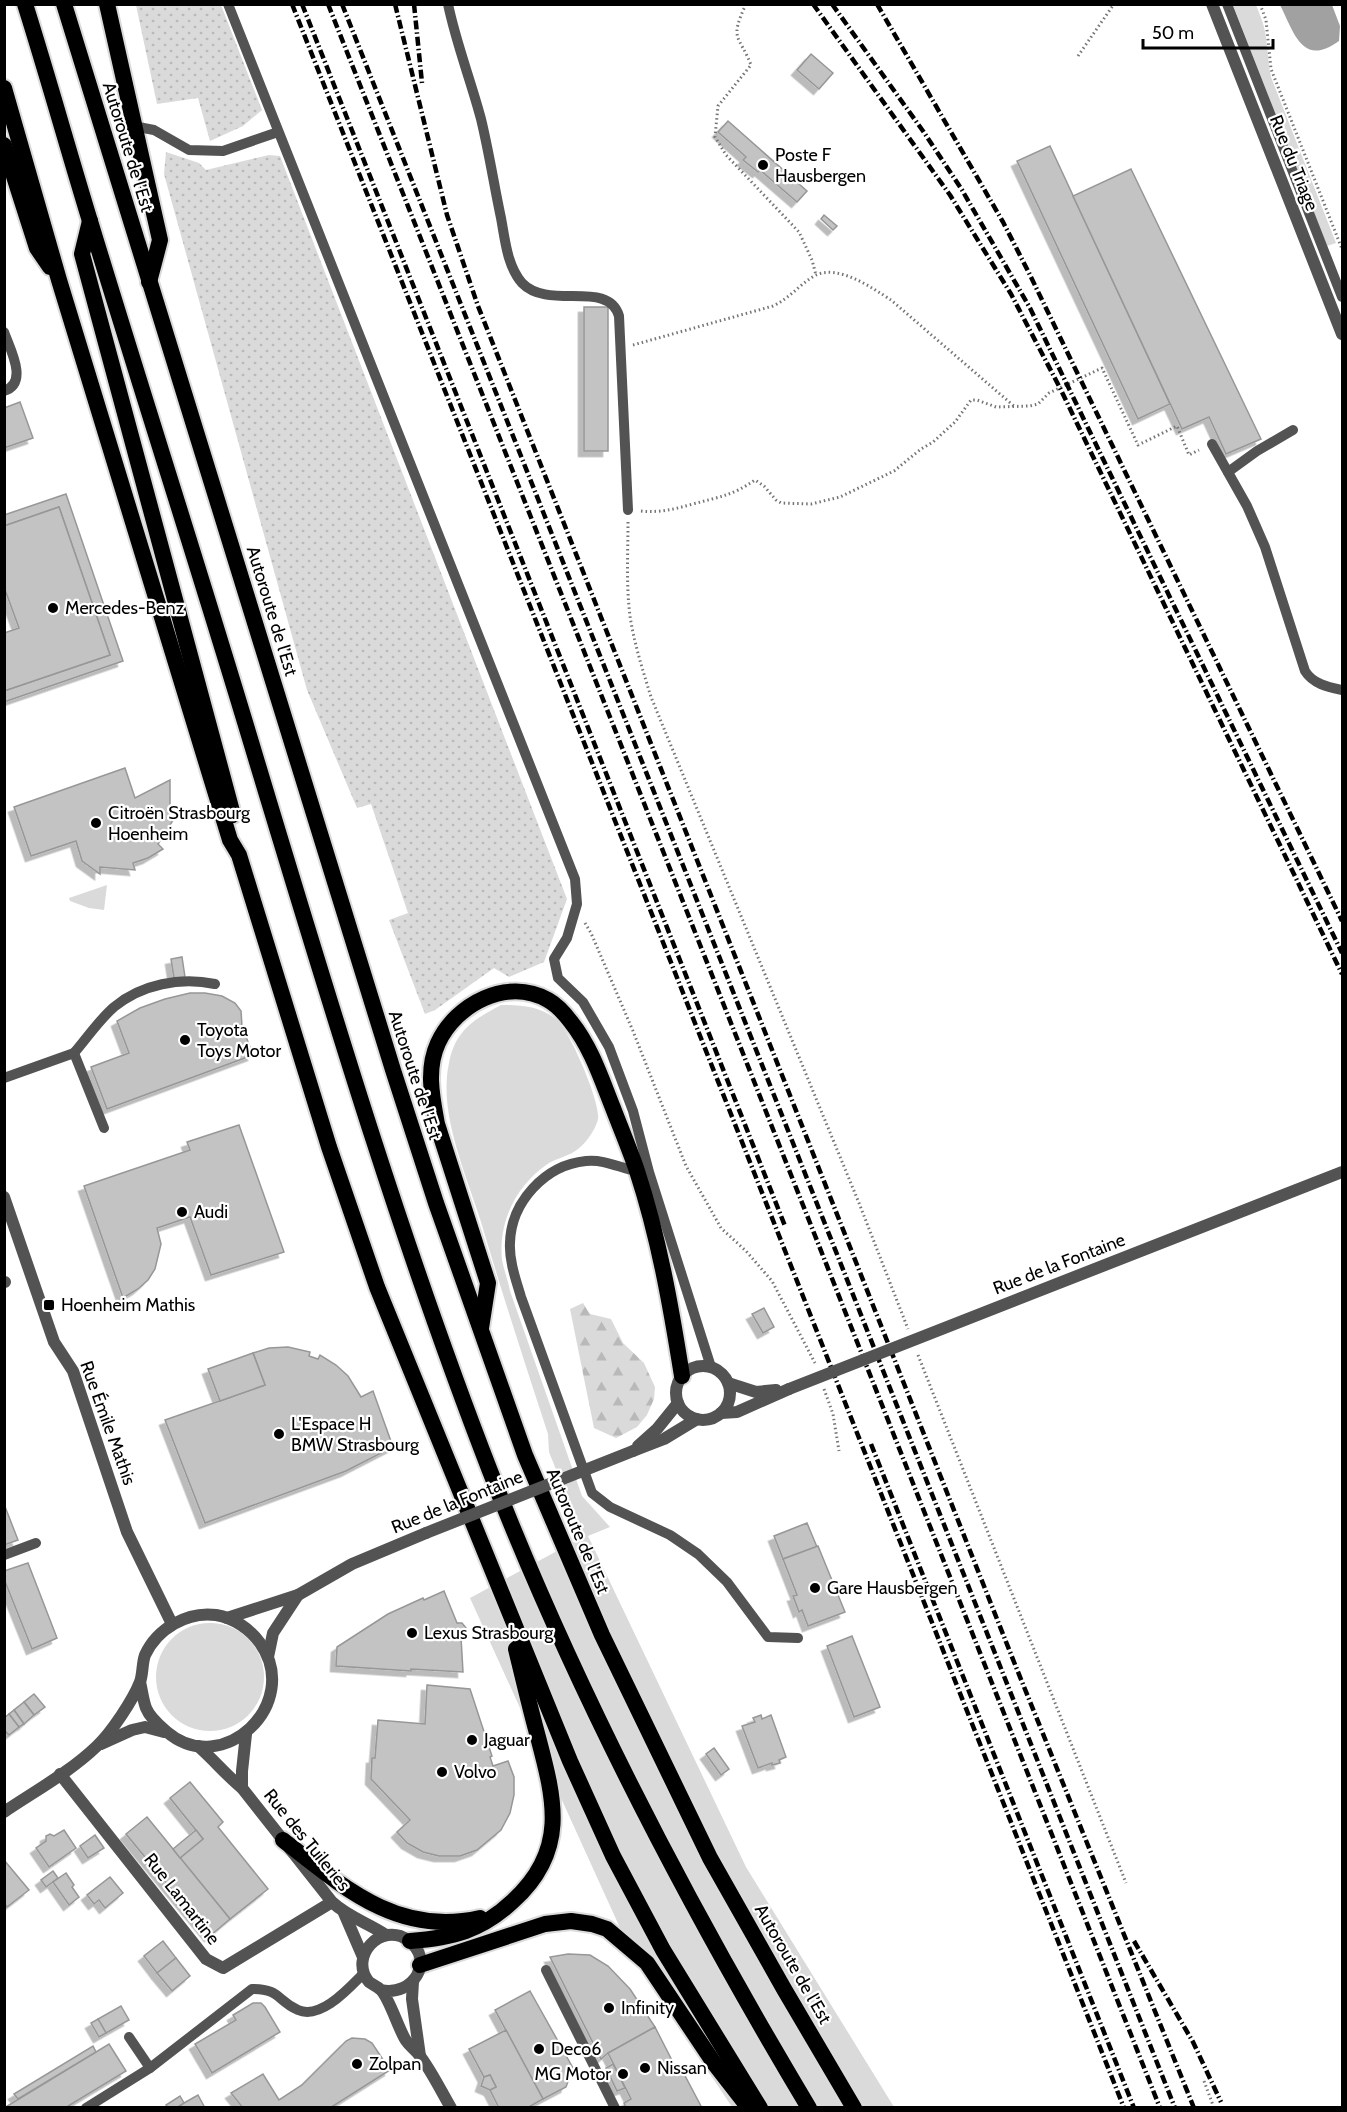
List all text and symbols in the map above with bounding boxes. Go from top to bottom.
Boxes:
scale bar [1143,12,1274,50]
text: 50 m [1152,22,1194,44]
street label: Autoroute de l’Est [98,80,158,214]
street label: Rue du Triage [1265,112,1323,214]
place label: Poste F Hausbergen [775,144,866,187]
marker: Poste F Hausbergen [756,158,770,172]
street label: Autoroute de l’Est [242,544,302,678]
place label: Mercedes-Benz [65,597,185,619]
marker: Mercedes-Benz [46,601,60,615]
place label: Citroën Strasbourg Hoenheim [108,802,251,845]
marker: Citroën Strasbourg Hoenheim [89,816,103,830]
street label: Autoroute de l’Est [384,1008,446,1142]
place label: Toyota Toys Motor [197,1019,281,1062]
marker: Toyota Toys Motor [178,1033,192,1047]
place label: Audi [194,1201,228,1223]
marker: Audi [175,1205,189,1219]
street label: Rue de la Fontaine [990,1229,1128,1299]
place label: Hoenheim Mathis [61,1294,195,1316]
marker: Hoenheim Mathis [42,1298,56,1312]
street label: Rue Émile Mathis [75,1358,141,1488]
place label: L'Espace H BMW Strasbourg [291,1413,420,1456]
marker: L'Espace H BMW Strasbourg [272,1427,286,1441]
street label: Autoroute de l’Est [542,1465,614,1597]
street label: Rue de la Fontaine [388,1466,526,1538]
place label: Gare Hausbergen [827,1577,958,1599]
marker: Gare Hausbergen [808,1581,822,1595]
place label: Lexus Strasbourg [424,1622,554,1644]
marker: Lexus Strasbourg [405,1626,419,1640]
place label: Jaguar [483,1729,530,1751]
marker: Jaguar [465,1733,479,1747]
place label: Volvo [454,1761,497,1783]
marker: Volvo [435,1765,449,1779]
street label: Rue des Tuileries [259,1785,355,1895]
street label: Rue Lamartine [139,1849,225,1949]
street label: Autoroute de l’Est [750,1900,836,2028]
place label: Infinity [621,1997,674,2019]
marker: Infinity [602,2001,616,2015]
place label: Deco6 [551,2038,601,2060]
marker: Deco6 [532,2042,546,2056]
place label: Zolpan [369,2053,421,2075]
marker: Zolpan [350,2057,364,2071]
place label: Nissan [657,2057,707,2079]
marker: Nissan [638,2061,652,2075]
place label: MG Motor [535,2063,611,2085]
marker: MG Motor [616,2067,630,2081]

